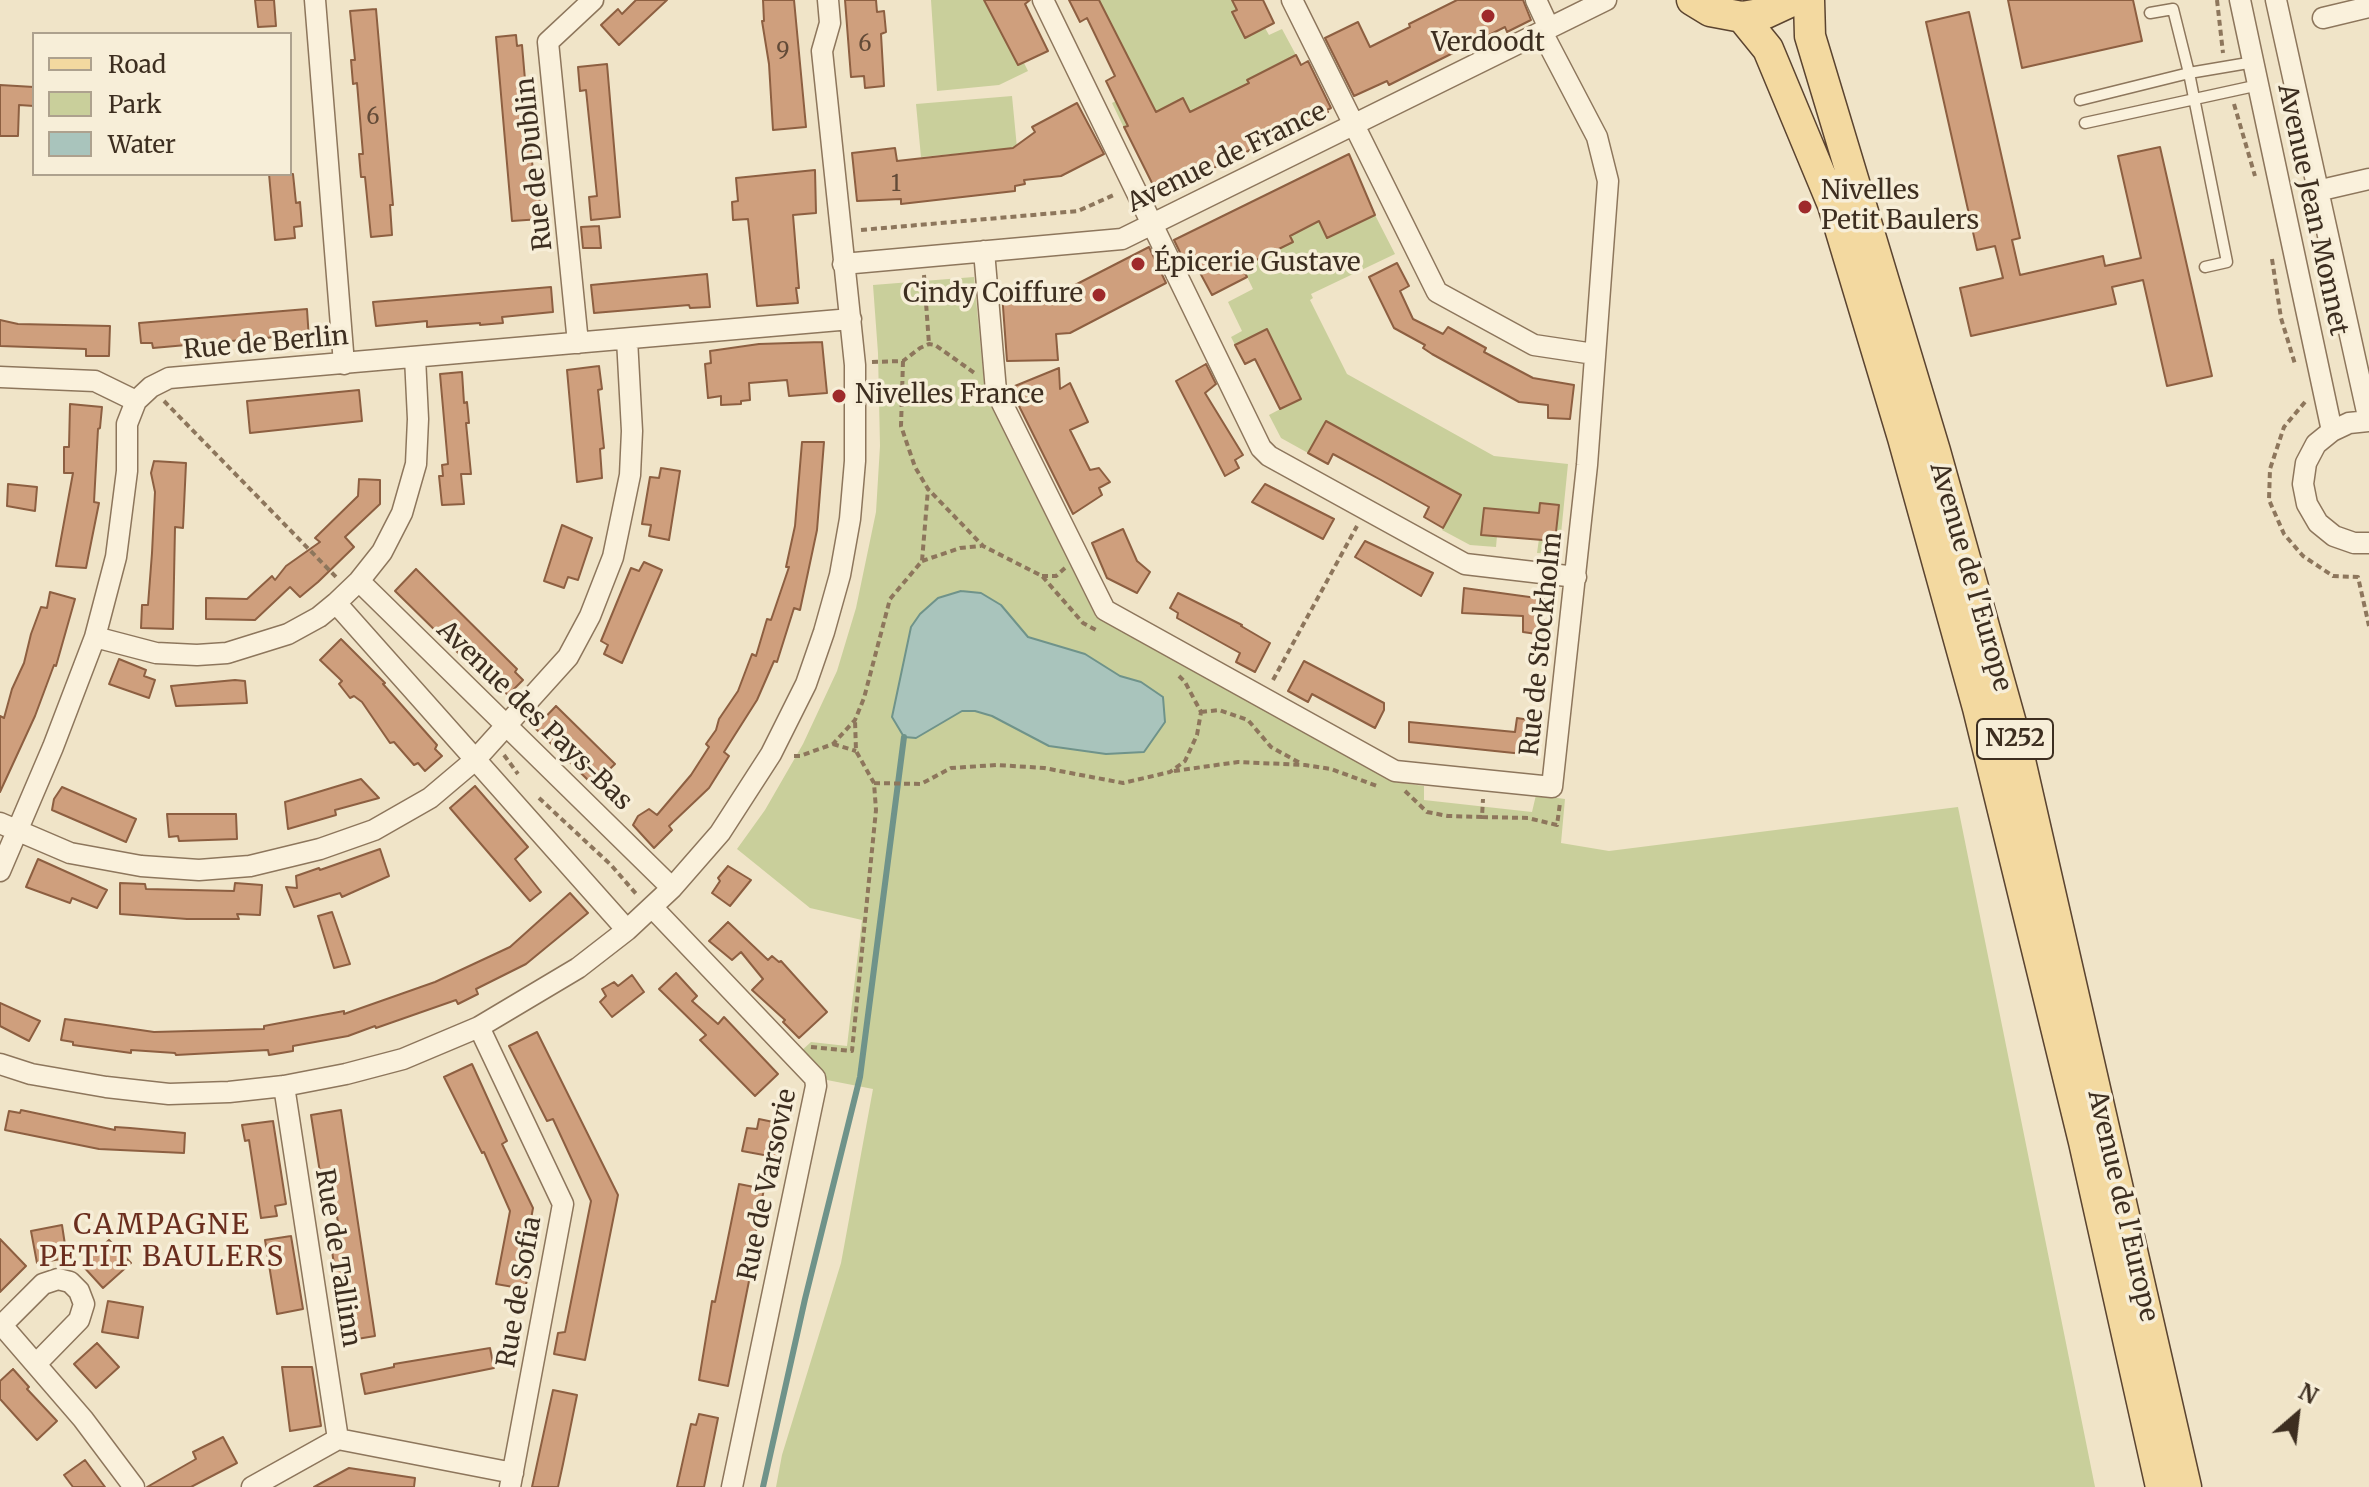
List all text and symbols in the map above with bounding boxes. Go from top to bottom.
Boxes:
marker: Verdoodt [1479,7,1497,25]
place label: Verdoodt [1431,28,1545,60]
legend [32,32,292,176]
house number: 6 [858,32,872,58]
house number: 9 [776,39,790,65]
text: Road [108,49,166,80]
street label: Rue de Dublin [510,76,560,252]
street label: Avenue Jean Monnet [2270,82,2354,338]
text: Park [108,89,161,120]
street label: Avenue de France [1123,96,1331,220]
house number: 6 [366,105,380,131]
text: Water [108,129,176,160]
house number: 1 [891,172,901,198]
place label: Nivelles Petit Baulers [1821,176,1979,238]
marker: Nivelles Petit Baulers [1796,198,1814,216]
place label: Épicerie Gustave [1154,248,1361,280]
marker: Épicerie Gustave [1129,255,1147,273]
place label: Cindy Coiffure [903,279,1083,311]
marker: Cindy Coiffure [1090,286,1108,304]
street label: Rue de Berlin [182,321,350,367]
place label: Nivelles France [855,380,1044,412]
marker: Nivelles France [830,387,848,405]
street label: Avenue de l'Europe [1922,459,2018,695]
street label: Rue de Stockholm [1515,530,1569,758]
street label: Avenue des Pays-Bas [430,615,638,817]
road number: N252 [1977,719,2053,759]
street label: Rue de Varsovie [732,1086,804,1284]
street label: Avenue de l'Europe [2080,1087,2164,1325]
street label: Rue de Tallinn [308,1167,366,1349]
district label: CAMPAGNE PETIT BAULERS [39,1209,285,1275]
street label: Rue de Sofia [491,1214,549,1370]
north arrow [2257,1375,2337,1455]
text: N [2294,1377,2323,1410]

